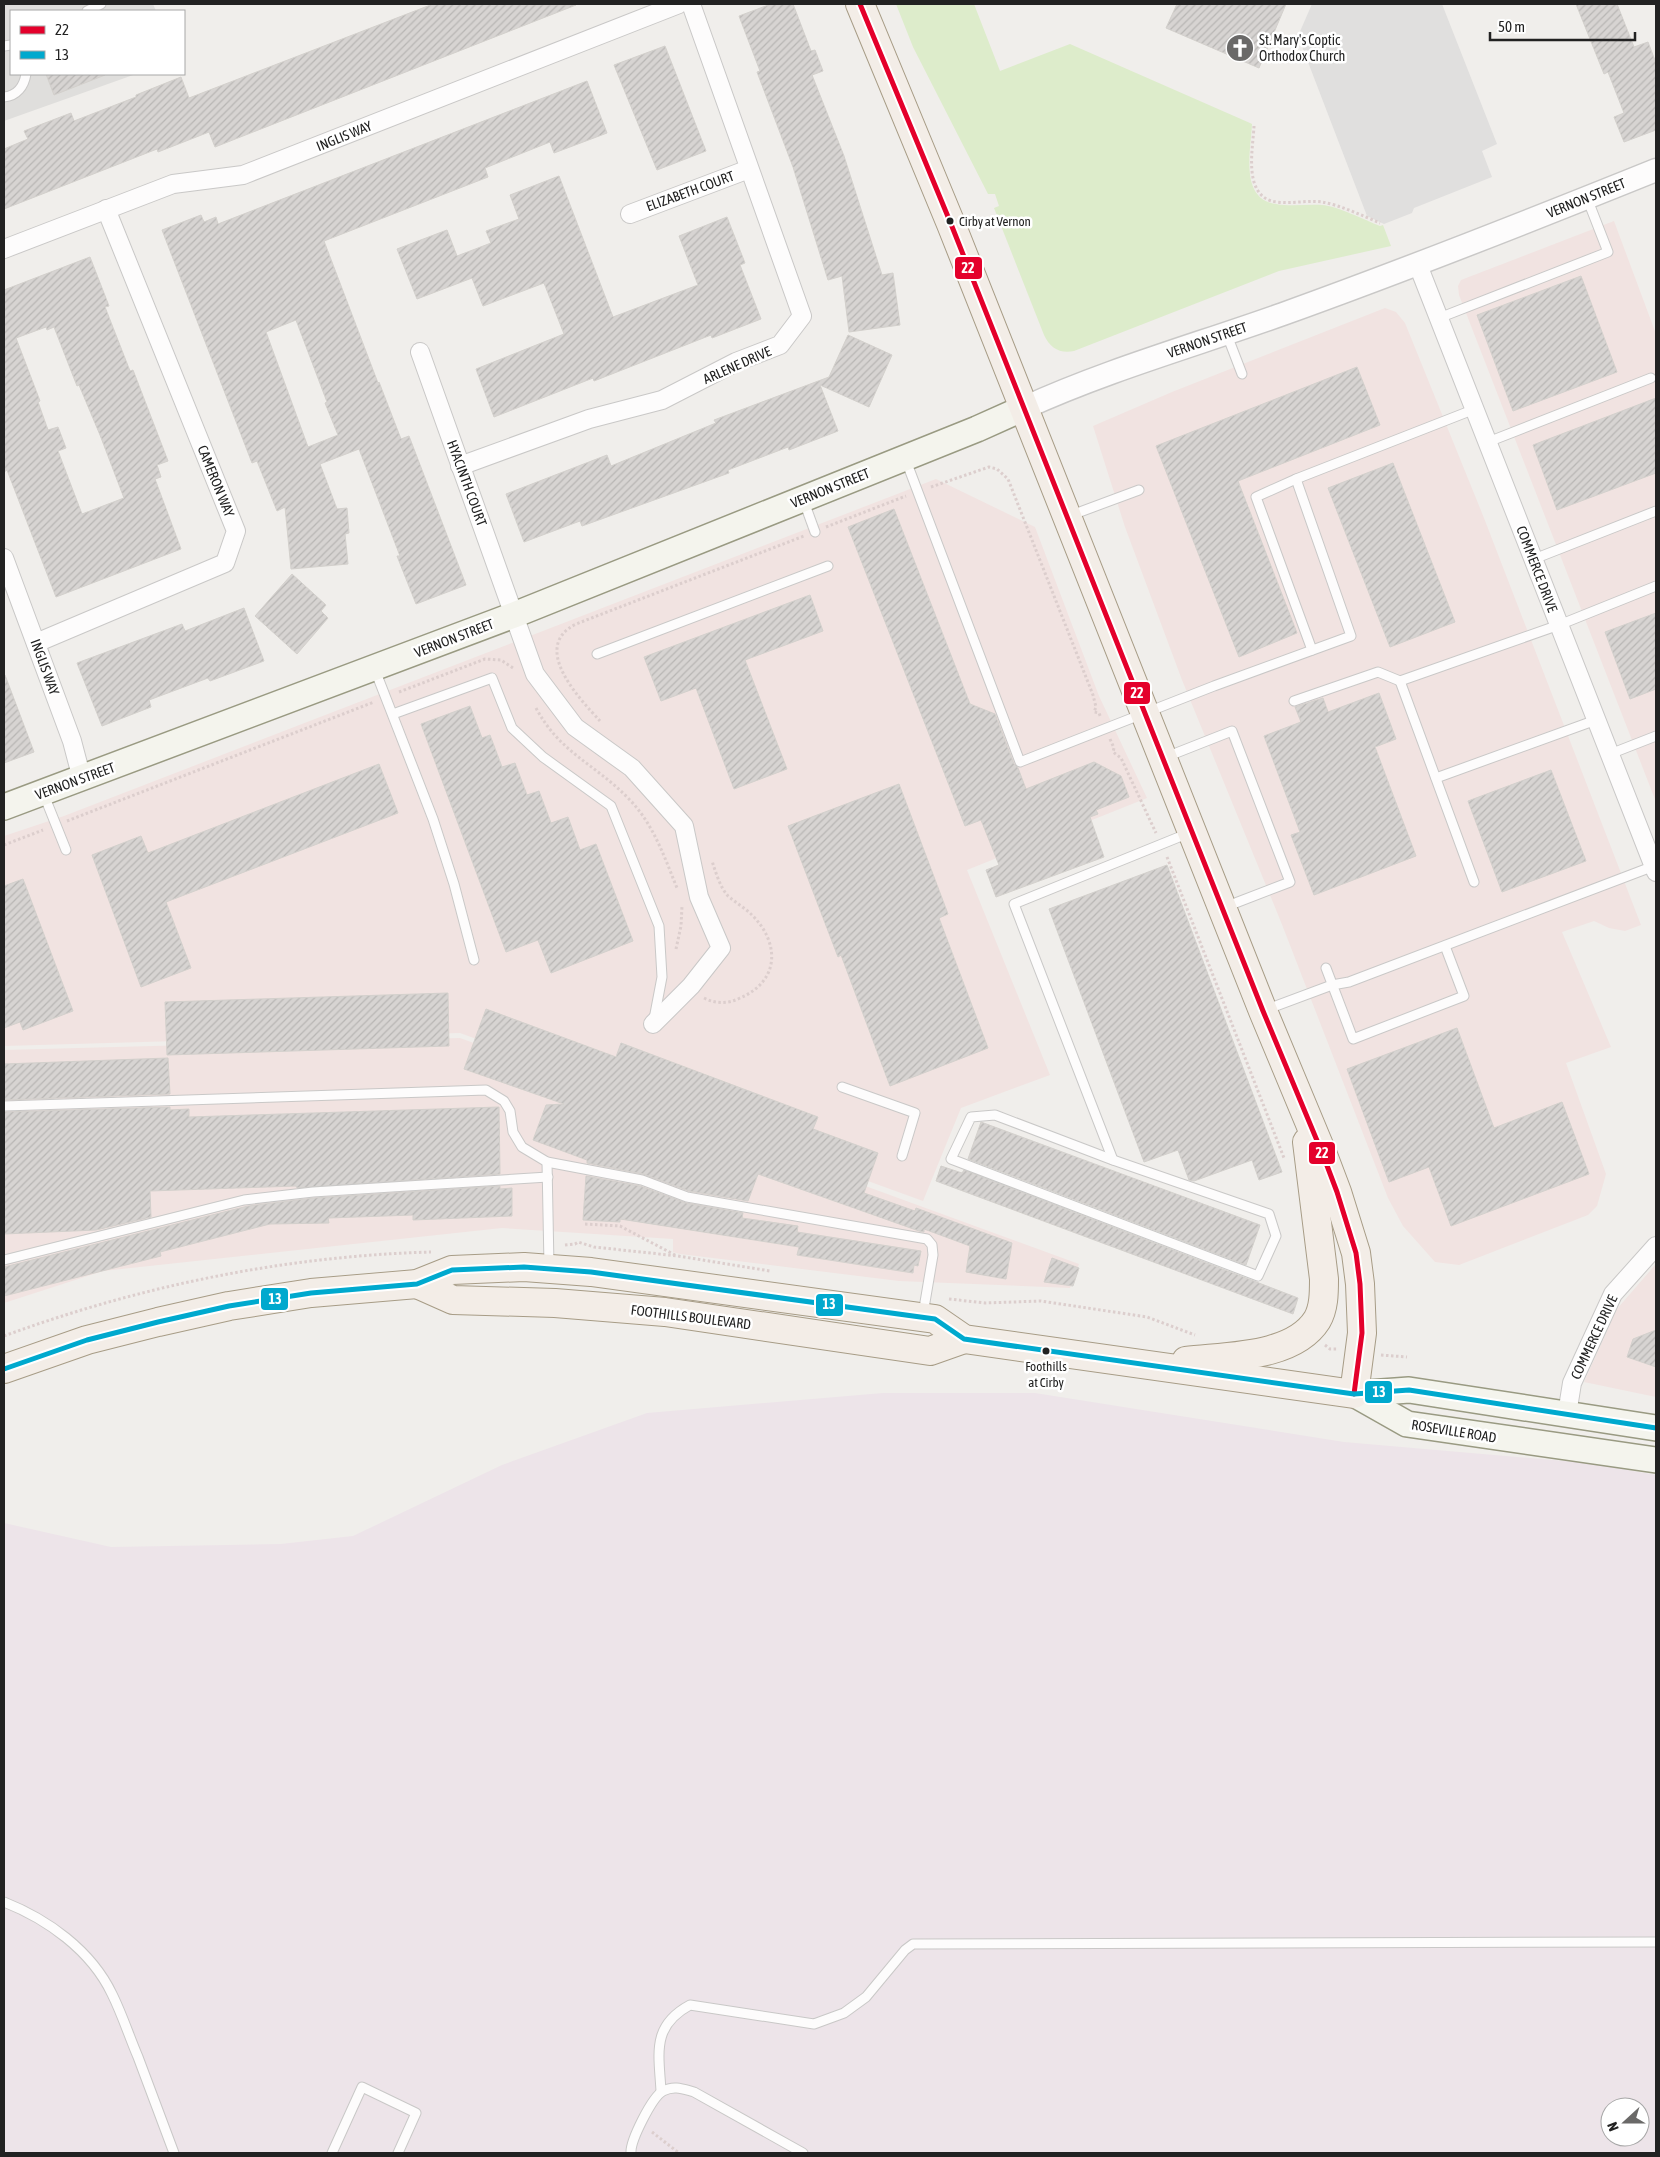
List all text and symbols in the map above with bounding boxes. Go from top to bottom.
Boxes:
legend [10,10,185,75]
scale bar [1490,10,1635,42]
text: 50 m [1498,18,1525,35]
text: 22 [55,21,69,38]
place label: St. Mary's Coptic Orthodox Church [1259,32,1345,64]
church icon: St. Mary's Coptic Orthodox Church [1225,33,1255,63]
text: 13 [55,46,69,63]
street label: INGLIS WAY [314,117,375,154]
street label: ELIZABETH COURT [644,168,736,214]
street label: VERNON STREET [1544,175,1628,221]
place label: Cirby at Vernon [959,214,1031,229]
marker: Cirby at Vernon [945,216,955,226]
line badge: 22 [954,256,983,280]
text: 22 [961,260,975,276]
street label: VERNON STREET [1165,319,1249,361]
street label: ARLENE DRIVE [701,343,773,387]
street label: HYACINTH COURT [444,438,490,528]
street label: CAMERON WAY [194,443,238,520]
street label: VERNON STREET [788,465,872,511]
street label: COMMERCE DRIVE [1513,524,1561,614]
street label: VERNON STREET [412,616,496,660]
street label: INGLIS WAY [28,637,63,698]
line badge: 22 [1123,681,1151,705]
text: 22 [1130,685,1144,701]
street label: VERNON STREET [33,759,117,803]
line badge: 22 [1308,1141,1336,1165]
text: 22 [1315,1145,1329,1161]
line badge: 13 [260,1287,289,1311]
text: 13 [268,1291,282,1307]
street label: COMMERCE DRIVE [1567,1292,1621,1382]
line badge: 13 [815,1293,844,1317]
text: 13 [822,1296,836,1312]
street label: FOOTHILLS BOULEVARD [630,1302,752,1332]
marker: Foothills at Cirby [1041,1346,1051,1356]
place label: Foothills at Cirby [1025,1359,1067,1390]
line badge: 13 [1364,1380,1393,1404]
text: 13 [1372,1384,1386,1400]
street label: ROSEVILLE ROAD [1410,1416,1498,1446]
north arrow [1600,2097,1650,2147]
text: N [1604,2120,1622,2133]

